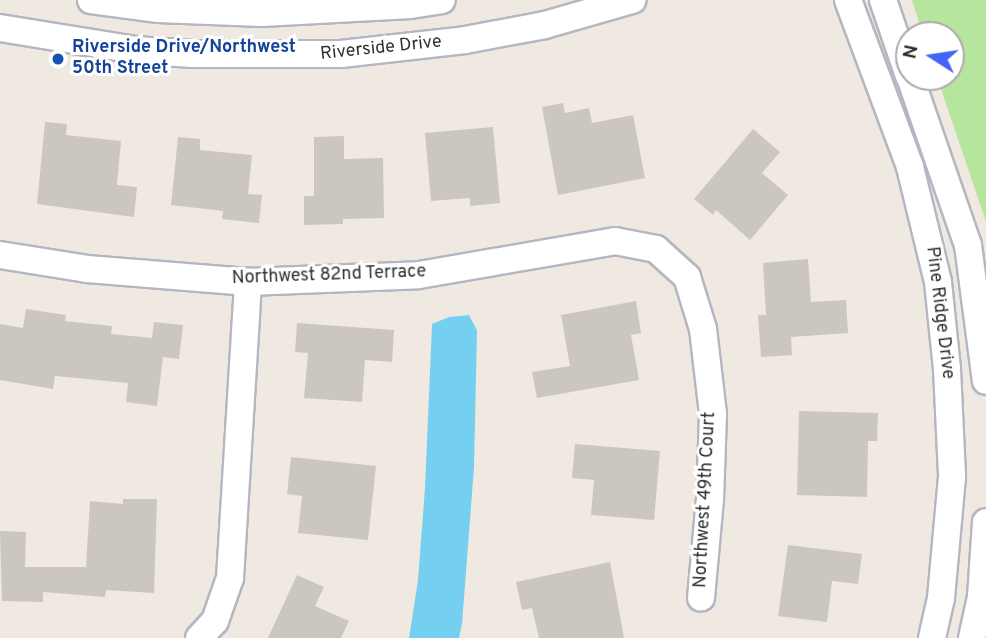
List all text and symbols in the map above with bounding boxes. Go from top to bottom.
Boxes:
north arrow [895,21,965,91]
street label: Riverside Drive [319,32,443,66]
place label: Riverside Drive/Northwest 50th Street [72,38,296,80]
text: N [898,43,925,61]
marker: Riverside Drive/Northwest 50th Street [50,51,66,67]
street label: Pine Ridge Drive [920,245,958,381]
street label: Northwest 82nd Terrace [231,262,427,290]
street label: Northwest 49th Court [691,411,721,589]

